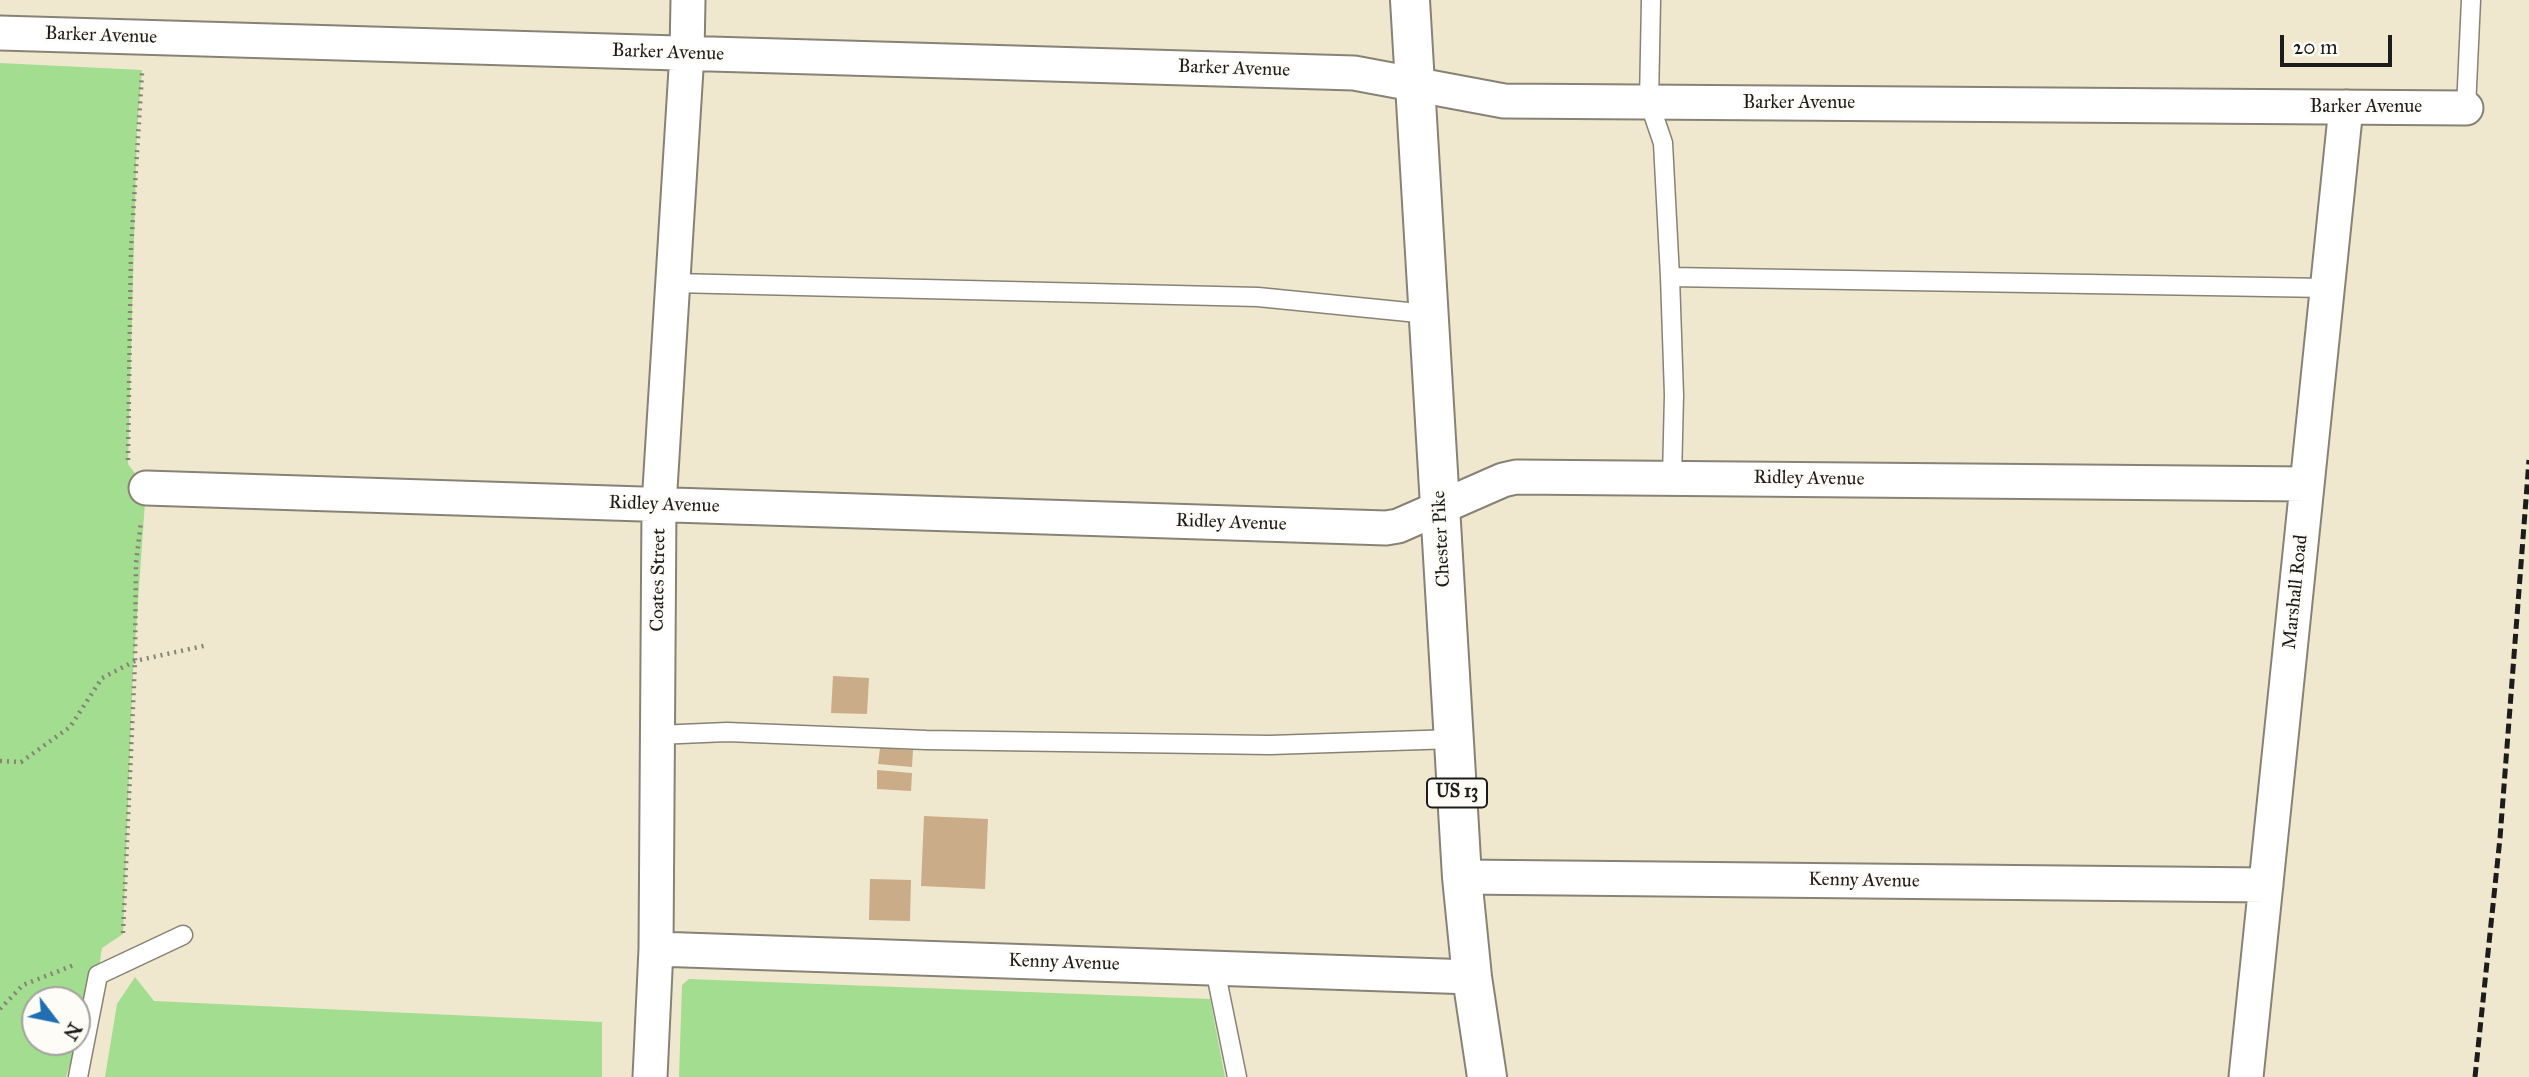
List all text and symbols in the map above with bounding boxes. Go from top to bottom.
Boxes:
scale bar [2284,21,2396,65]
street label: Barker Avenue [44,23,158,49]
text: 20 m [2293,34,2338,60]
street label: Barker Avenue [611,40,725,66]
street label: Barker Avenue [1177,56,1291,82]
street label: Barker Avenue [1743,92,1855,114]
street label: Barker Avenue [2310,96,2422,118]
street label: Ridley Avenue [1753,467,1865,491]
street label: Chester Pike [1428,490,1456,588]
street label: Ridley Avenue [608,492,720,518]
street label: Ridley Avenue [1175,510,1287,536]
street label: Coates Street [647,528,671,632]
street label: Marshall Road [2279,534,2313,650]
road number: US 13 [1427,778,1487,808]
street label: Kenny Avenue [1808,869,1920,893]
street label: Kenny Avenue [1008,950,1120,976]
north arrow [21,986,91,1056]
text: N [59,1018,87,1044]

